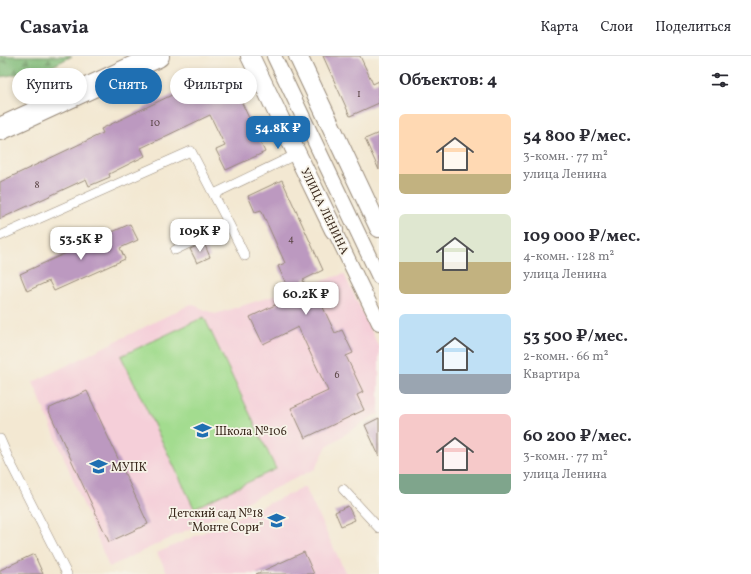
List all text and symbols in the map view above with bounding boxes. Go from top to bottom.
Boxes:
text: Casavia [20,15,89,41]
text: Карта [540,18,578,37]
text: Слои [600,18,633,37]
text: Поделиться [655,18,731,37]
chip: Купить [12,68,87,104]
chip: Снять [95,68,162,104]
chip: Фильтры [170,68,257,104]
text: Объектов: 4 [399,69,497,92]
icon: filters [709,69,731,91]
house number: 1 [357,87,361,101]
house number: 10 [150,116,160,130]
pin: 54.8K ₽ [241,116,315,150]
text: 54.8K ₽ [255,120,301,138]
text: 54 800 ₽/мес. [523,125,631,148]
icon: home [431,130,479,178]
text: 3-комн. · 77 m² [523,148,608,166]
street label: УЛИЦА ЛЕНИНА [296,165,352,258]
text: улица Ленина [523,166,607,184]
house number: 8 [34,178,40,192]
pin: 109K ₽ [167,219,233,253]
text: 109K ₽ [179,223,221,241]
text: 109 000 ₽/мес. [523,225,641,248]
pin: 53.5K ₽ [44,227,118,261]
icon: home [431,230,479,278]
text: 53.5K ₽ [59,231,103,249]
house number: 4 [288,232,294,246]
text: 4-комн. · 128 m² [523,248,614,266]
text: улица Ленина [523,266,607,284]
pin: 60.2K ₽ [269,282,343,316]
text: 60.2K ₽ [283,286,329,304]
text: 53 500 ₽/мес. [523,325,628,348]
icon: home [431,330,479,378]
text: 2-комн. · 66 m² [523,348,609,366]
text: Квартира [523,366,580,384]
house number: 6 [334,368,340,382]
school or university icon: Школа №106 [192,421,212,441]
place label: Школа №106 [215,424,287,440]
text: 60 200 ₽/мес. [523,425,632,448]
icon: home [431,430,479,478]
text: 3-комн. · 77 m² [523,448,608,466]
school or university icon: МУПК [88,457,108,477]
place label: МУПК [111,460,147,476]
text: улица Ленина [523,466,607,484]
place label: Детский сад №18 "Монте Сори" [169,506,263,536]
school or university icon: Детский сад №18 "Монте Сори" [266,510,286,530]

